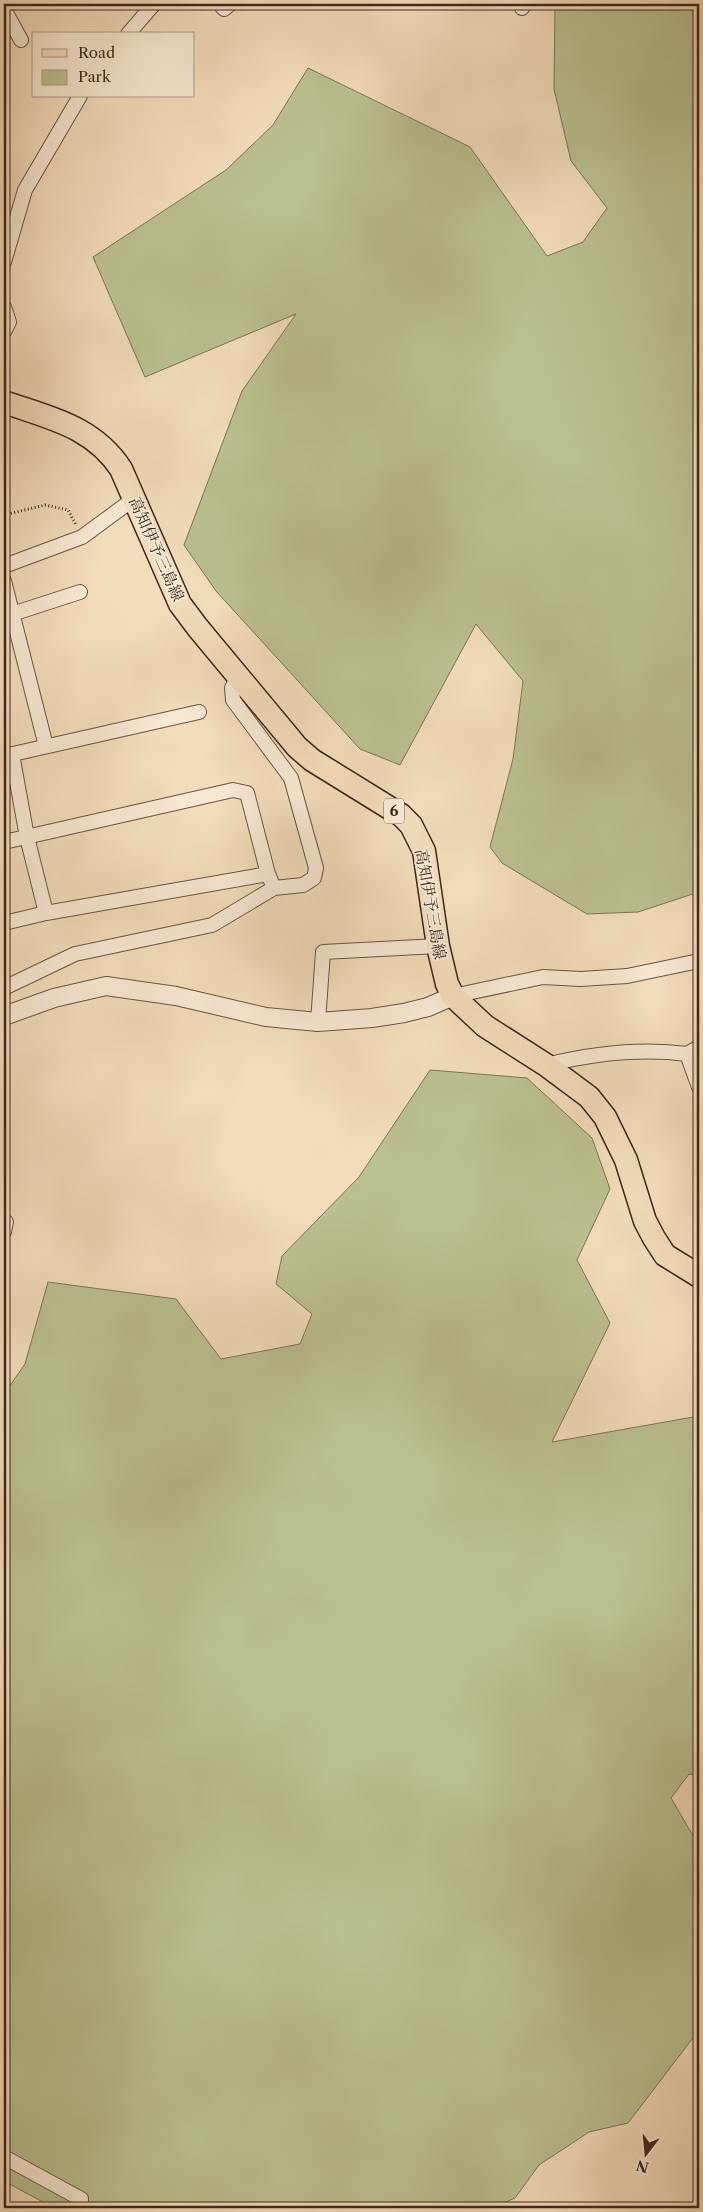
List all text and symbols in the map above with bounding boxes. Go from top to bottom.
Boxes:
legend [32,32,195,98]
text: Road [78,43,115,62]
text: Park [78,67,112,86]
street label: 高知伊予三島線 [125,494,189,604]
road number: 6 [384,798,404,824]
street label: 高知伊予三島線 [411,847,451,961]
north arrow [620,2130,670,2180]
text: N [634,2156,651,2177]

